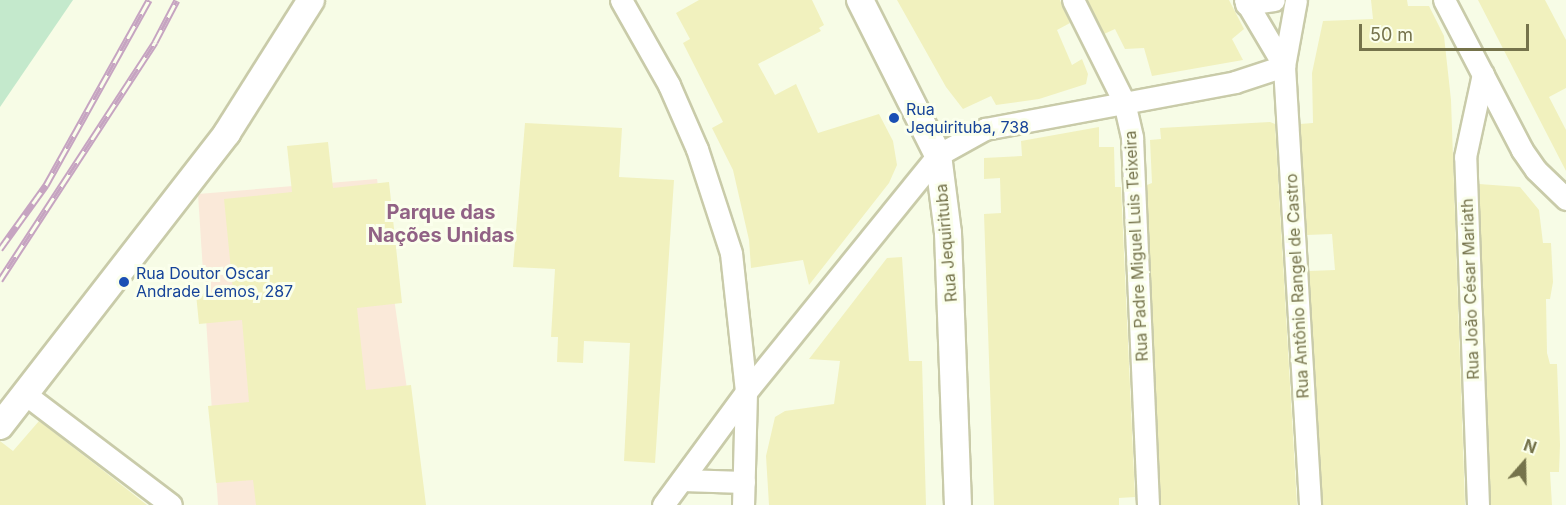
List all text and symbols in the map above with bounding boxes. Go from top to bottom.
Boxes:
scale bar [1362,12,1532,50]
text: 50 m [1370,24,1413,45]
place label: Rua Jequirituba, 738 [906,99,1029,137]
marker: Rua Jequirituba, 738 [887,111,901,125]
street label: Rua Padre Miguel Luis Teixeira [1120,130,1152,362]
street label: Rua Antônio Rangel de Castro [1282,173,1312,399]
street label: Rua Jequirituba [931,183,961,303]
street label: Rua João César Mariath [1457,198,1483,380]
district label: Parque das Nações Unidas [368,201,514,248]
place label: Rua Doutor Oscar Andrade Lemos, 287 [136,263,293,301]
marker: Rua Doutor Oscar Andrade Lemos, 287 [117,275,131,289]
north arrow [1494,433,1554,493]
text: N [1521,435,1539,458]

